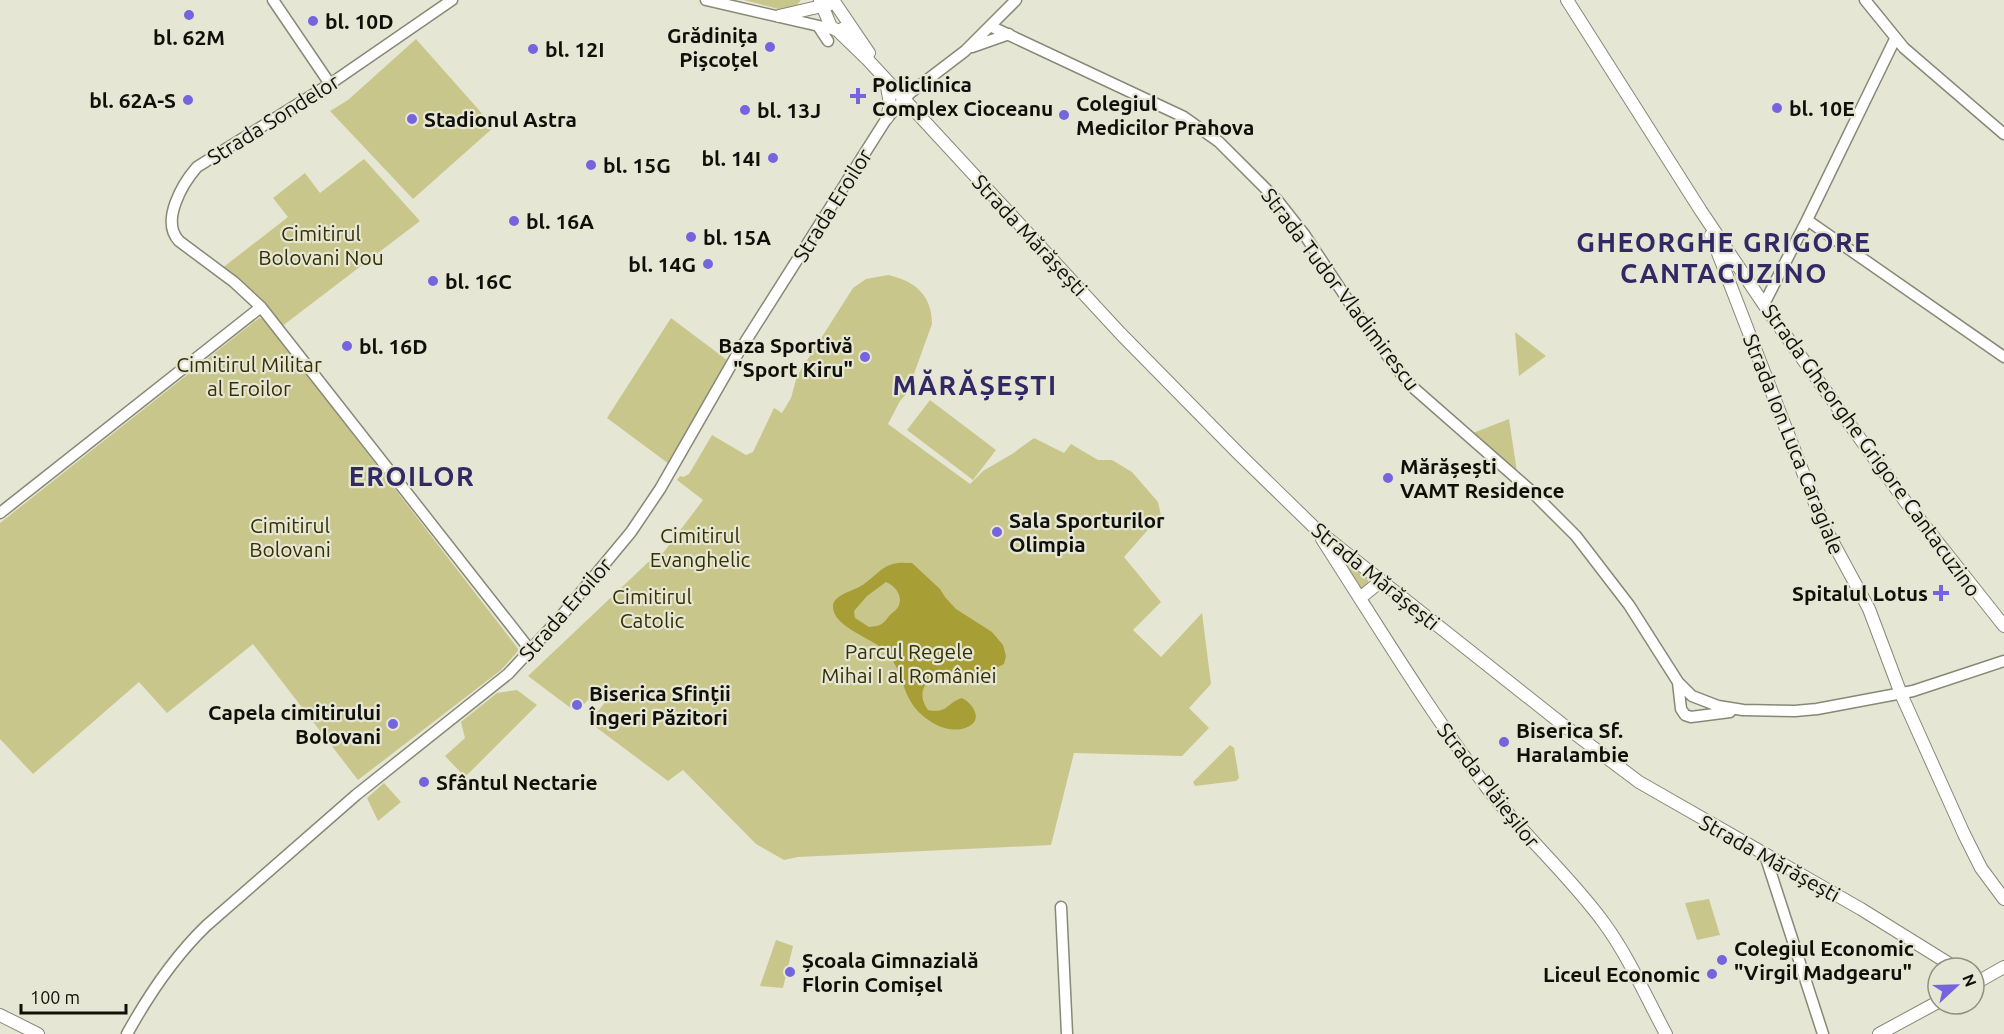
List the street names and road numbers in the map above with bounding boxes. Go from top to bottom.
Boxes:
street label: Strada Sondelor [203,69,343,169]
street label: Strada Eroilor [788,144,876,266]
street label: Strada Mărășești [968,169,1092,301]
street label: Strada Tudor Vladimirescu [1257,183,1425,395]
street label: Strada Gheorghe Grigore Cantacuzino [1758,299,1986,601]
street label: Strada Ion Luca Caragiale [1739,330,1849,558]
street label: Strada Mărășești [1308,517,1444,635]
street label: Strada Eroilor [514,553,616,665]
street label: Strada Plăieșilor [1433,718,1545,852]
street label: Strada Mărășești [1696,809,1844,907]

